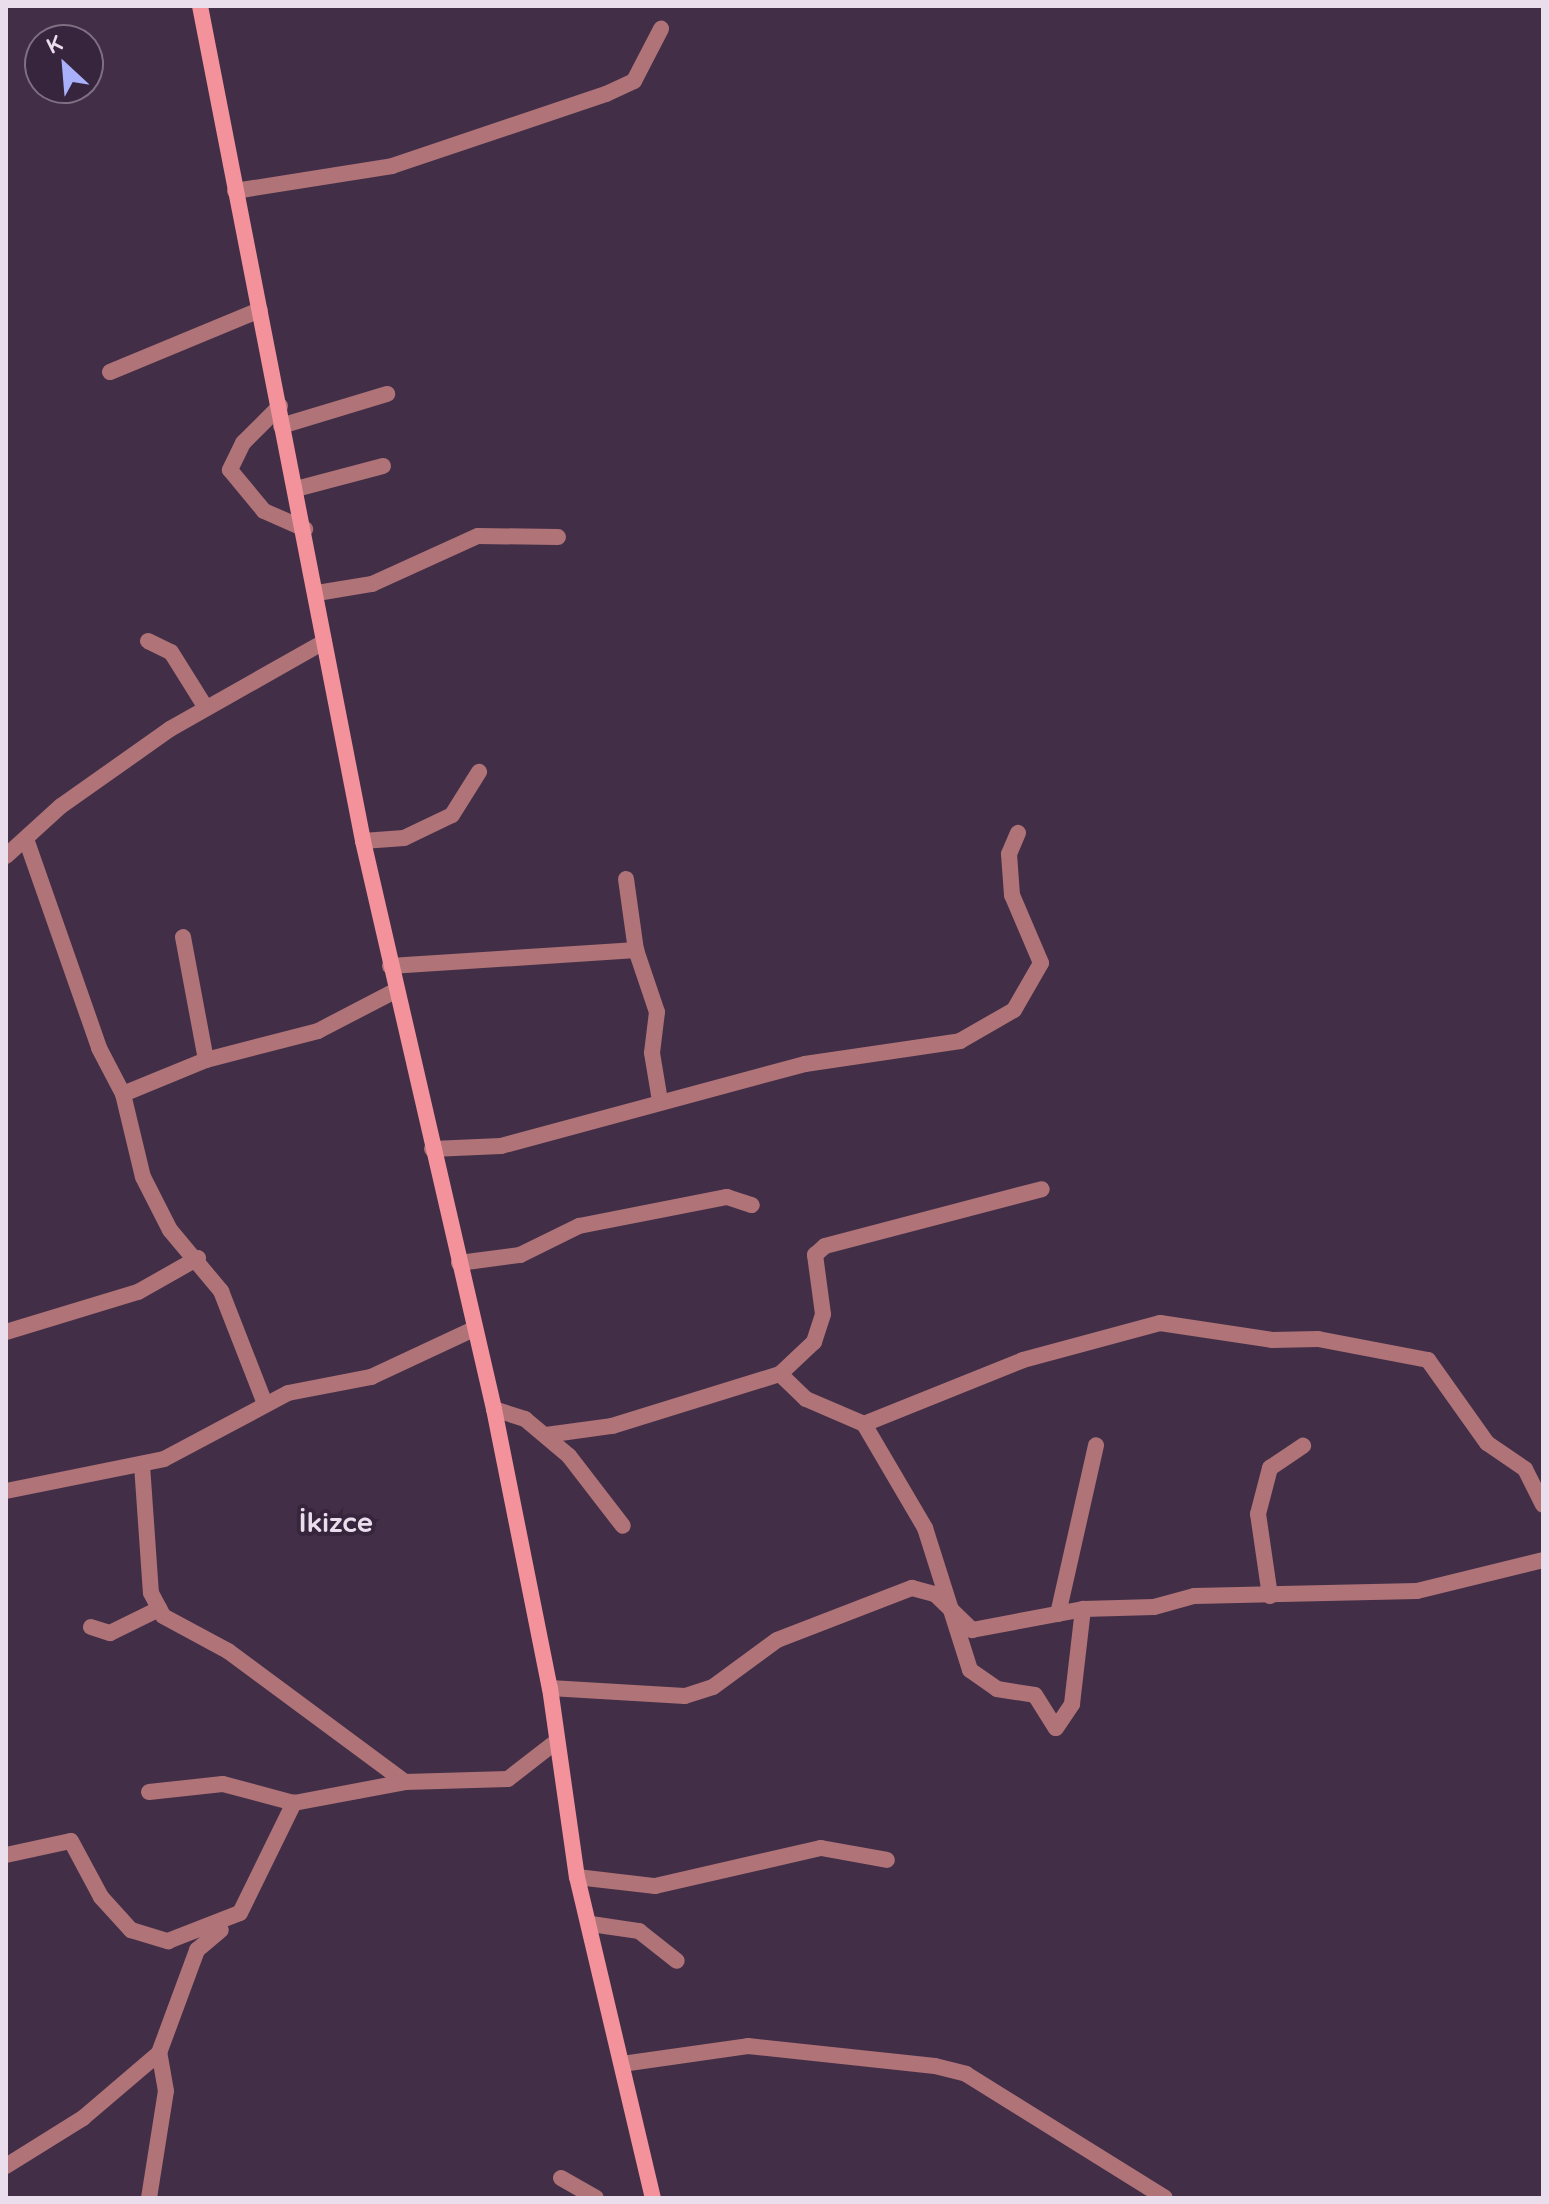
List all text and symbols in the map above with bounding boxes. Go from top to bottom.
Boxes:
north arrow [24,24,104,104]
text: K [42,28,67,60]
district label: İkizce [299,1505,373,1539]

